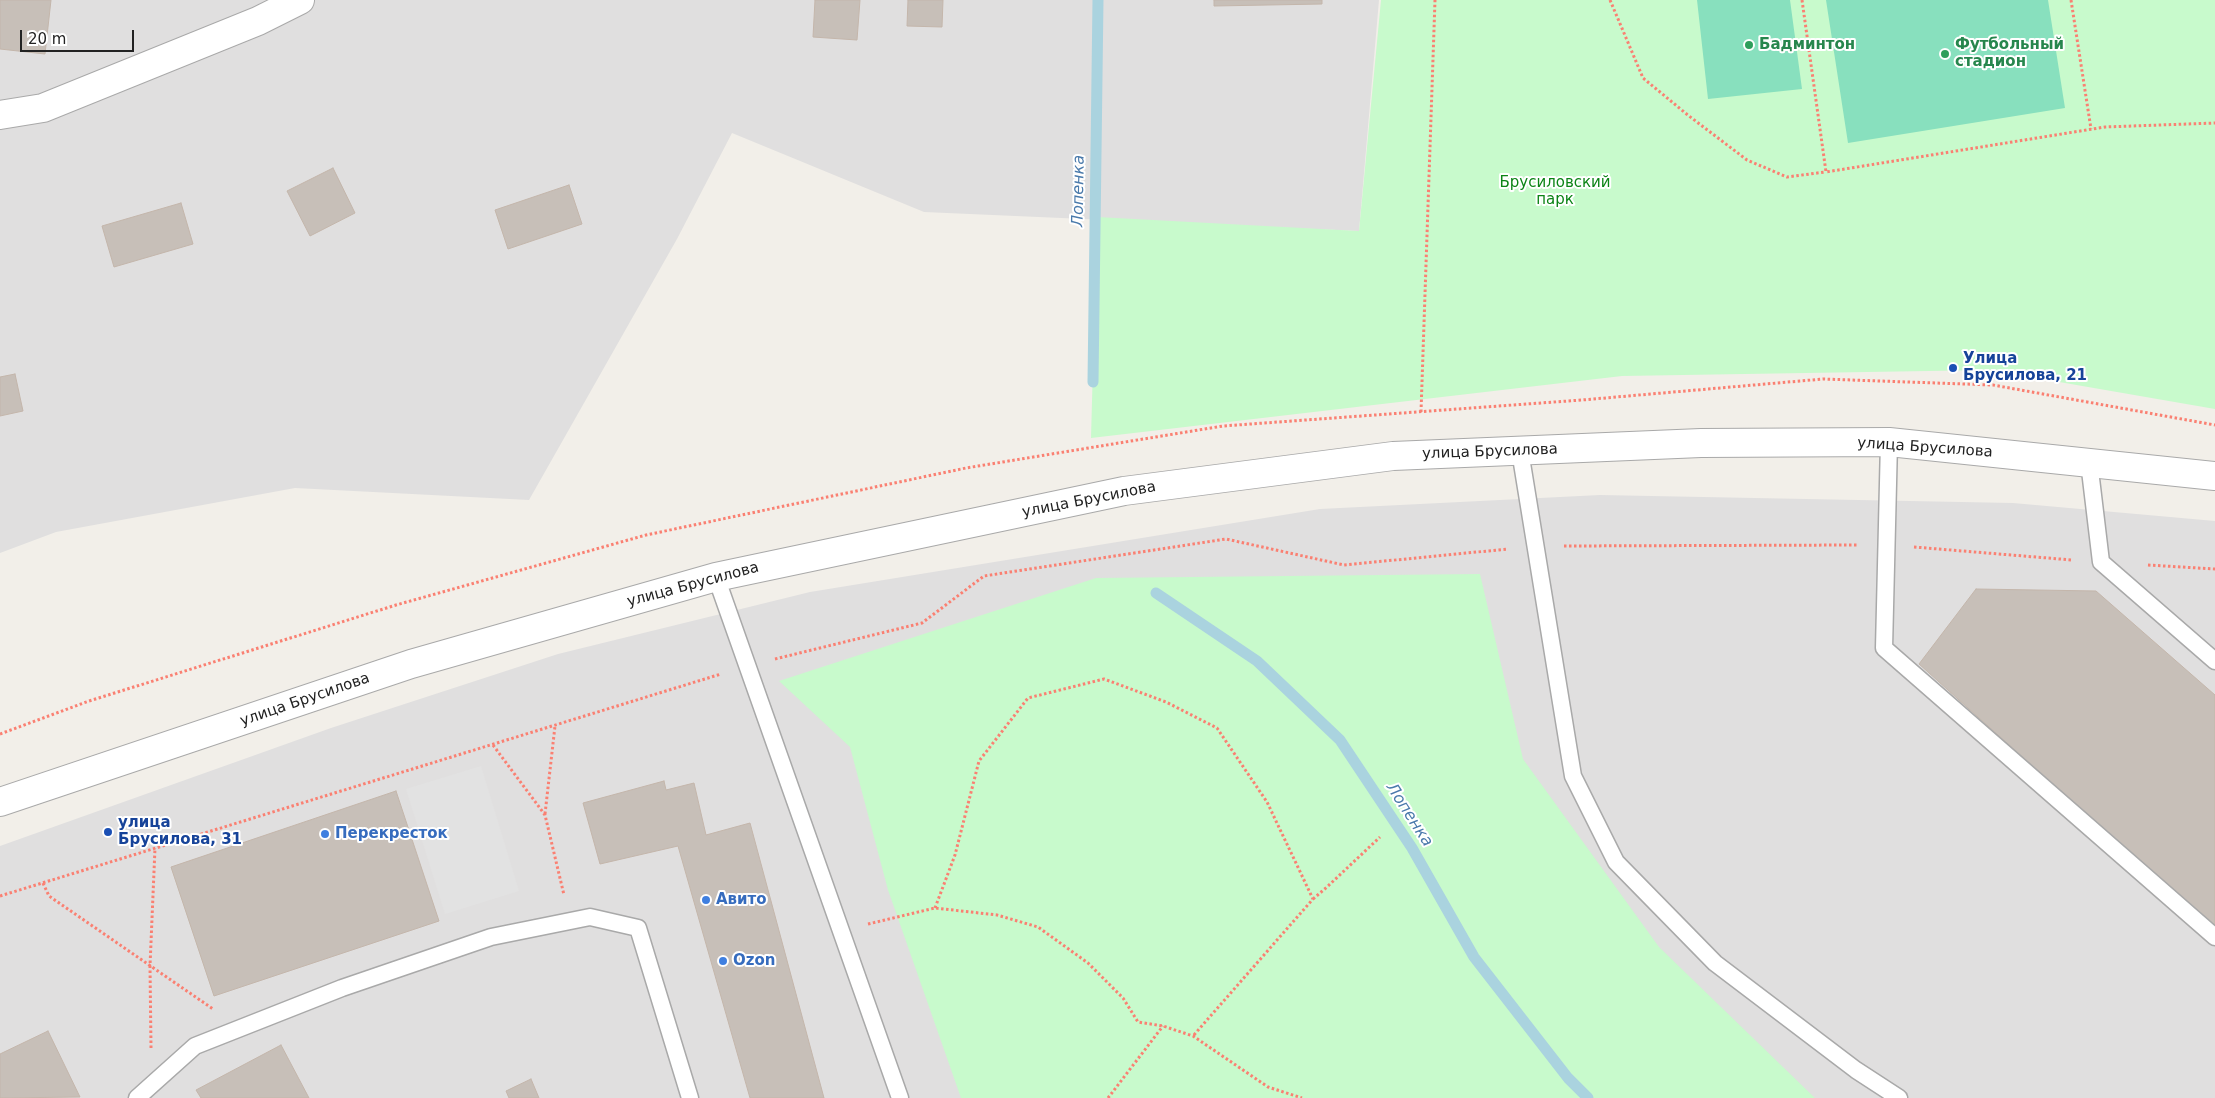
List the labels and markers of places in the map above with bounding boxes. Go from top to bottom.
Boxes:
place label: Бадминтон [1759,36,1855,54]
place label: Футбольный стадион [1955,36,2064,71]
marker: Бадминтон [1743,39,1755,51]
marker: Футбольный стадион [1939,48,1951,60]
place label: Улица Брусилова, 21 [1963,350,2087,385]
marker: Улица Брусилова, 21 [1947,362,1959,374]
place label: улица Брусилова, 31 [118,814,242,849]
place label: Перекресток [335,825,448,843]
marker: улица Брусилова, 31 [102,826,114,838]
marker: Перекресток [319,828,331,840]
place label: Авито [716,891,767,909]
marker: Авито [700,894,712,906]
place label: Ozon [733,952,775,970]
marker: Ozon [717,955,729,967]

